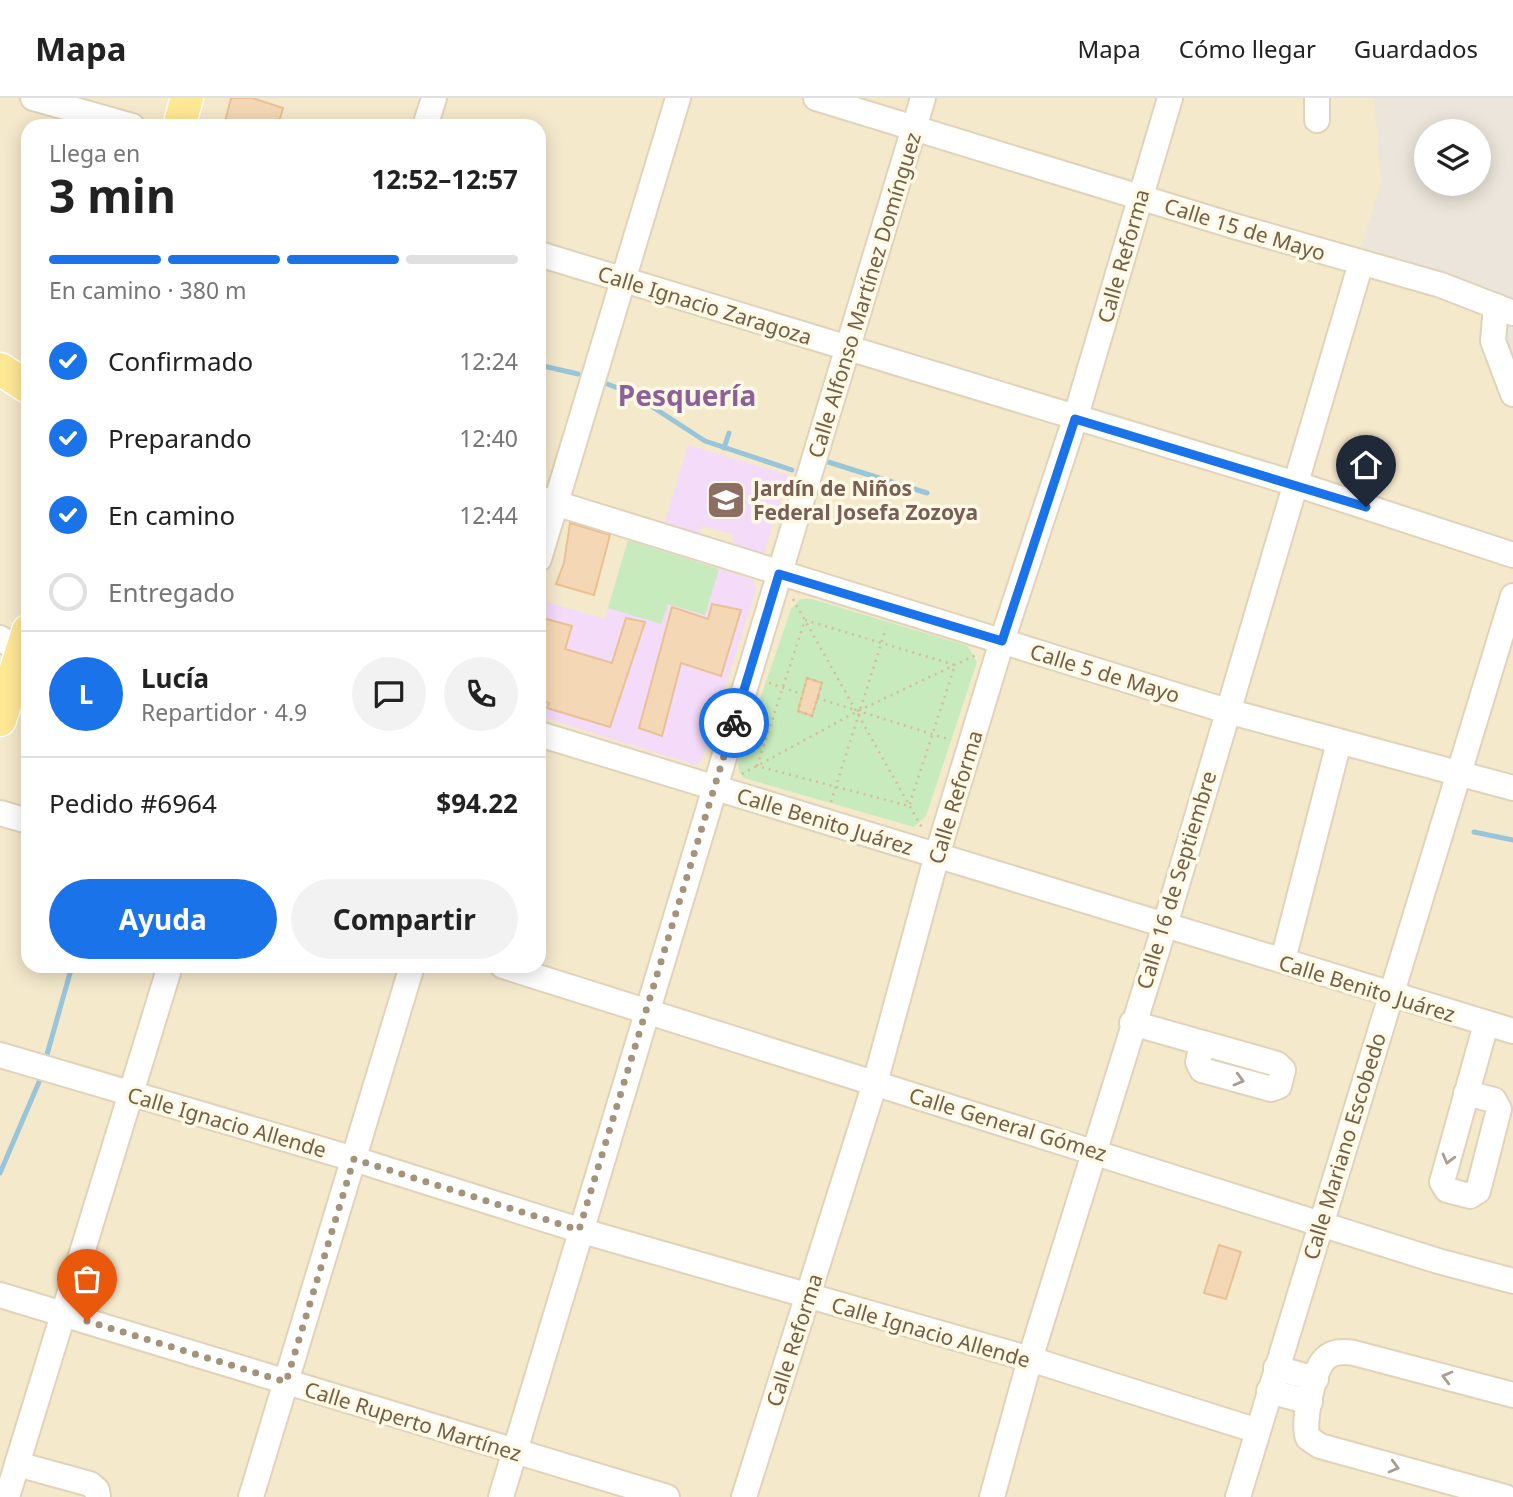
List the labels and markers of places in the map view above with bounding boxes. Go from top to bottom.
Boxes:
pin [1336,435,1396,507]
place label: Jardín de Niños Federal Josefa Zozoya [751,474,978,526]
school or university icon: Jardín de Niños Federal Josefa Zozoya [705,479,747,521]
pin [57,1249,117,1321]

